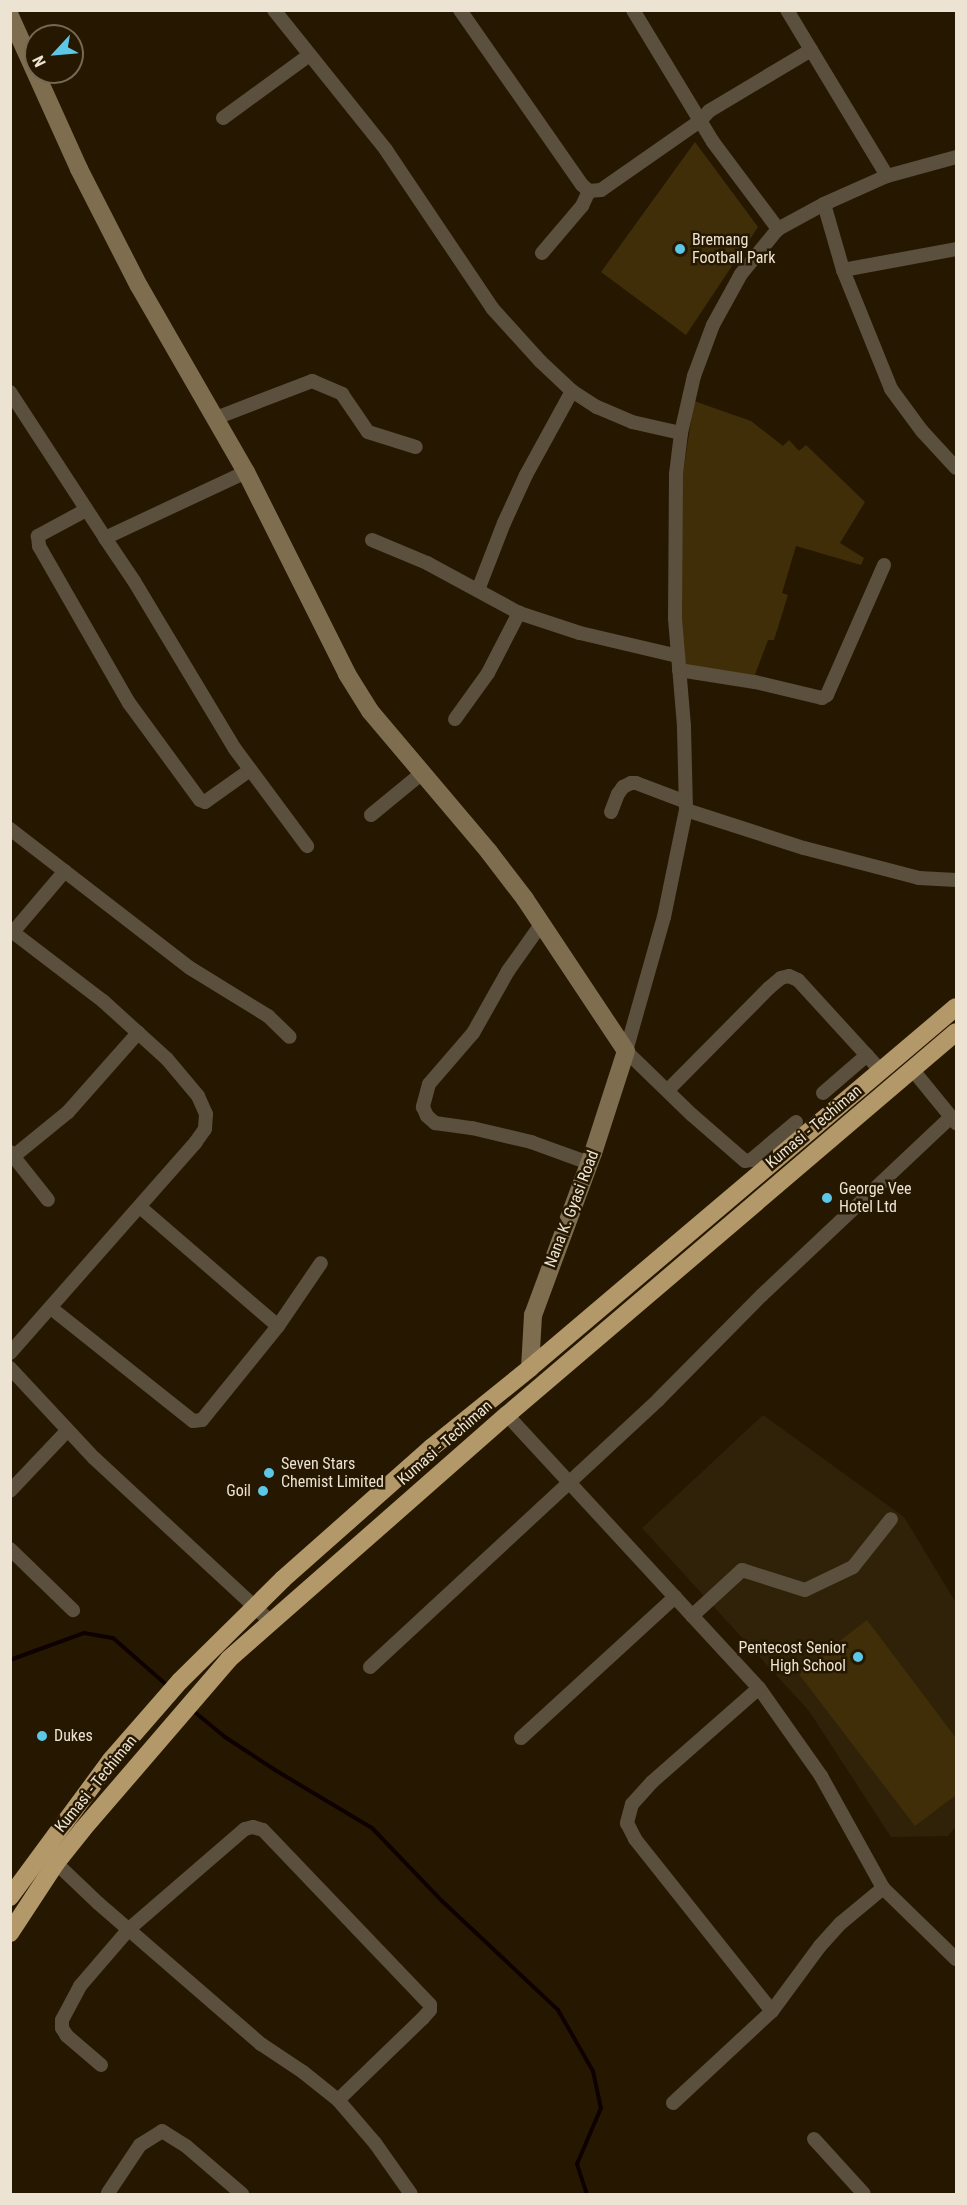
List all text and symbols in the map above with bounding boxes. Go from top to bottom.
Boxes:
north arrow [24,24,84,84]
text: N [28,53,50,70]
place label: Bremang Football Park [692,230,775,268]
marker: Bremang Football Park [673,242,687,256]
street label: Kumasi - Techiman [762,1081,866,1173]
street label: Nana K. Gyasi Road [541,1148,603,1270]
place label: George Vee Hotel Ltd [839,1179,911,1217]
marker: George Vee Hotel Ltd [820,1191,834,1205]
street label: Kumasi - Techiman [394,1397,496,1489]
place label: Seven Stars Chemist Limited [281,1454,384,1492]
marker: Seven Stars Chemist Limited [262,1466,276,1480]
place label: Goil [226,1481,251,1501]
marker: Goil [256,1484,270,1498]
place label: Pentecost Senior High School [738,1638,846,1676]
marker: Pentecost Senior High School [851,1650,865,1664]
place label: Dukes [54,1726,93,1746]
marker: Dukes [35,1729,49,1743]
street label: Kumasi - Techiman [51,1731,141,1837]

